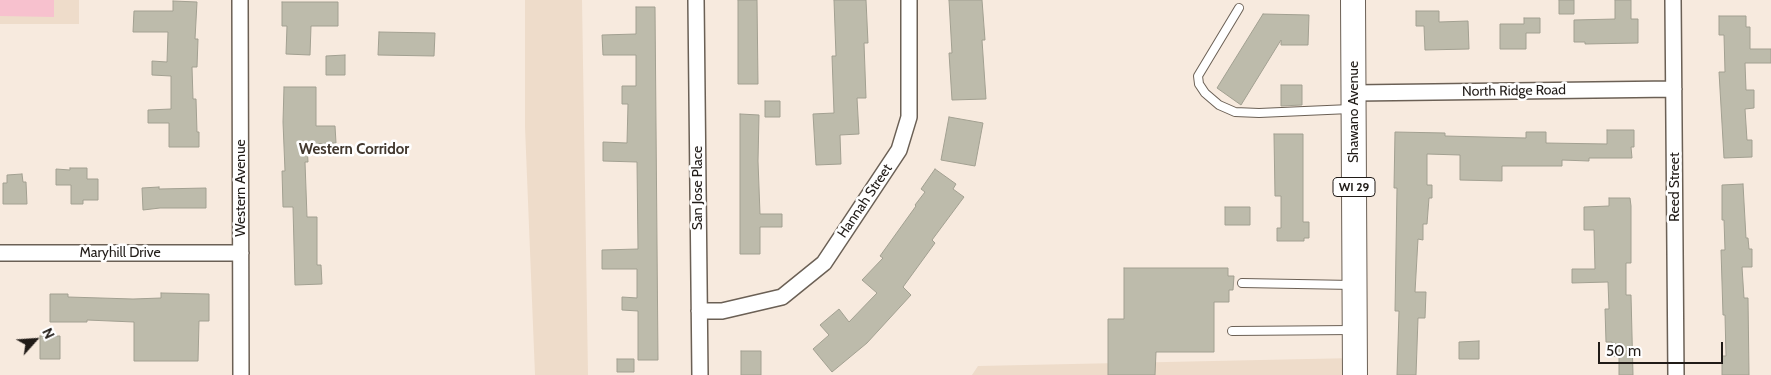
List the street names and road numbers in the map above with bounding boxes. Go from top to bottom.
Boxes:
street label: Shawano Avenue [1346,61,1362,163]
street label: North Ridge Road [1462,82,1566,100]
street label: Western Avenue [233,139,249,237]
street label: San Jose Place [690,146,706,230]
street label: Reed Street [1667,152,1683,222]
street label: Hannah Street [834,161,896,241]
road number: WI 29 [1333,178,1375,196]
street label: Maryhill Drive [79,245,161,261]

